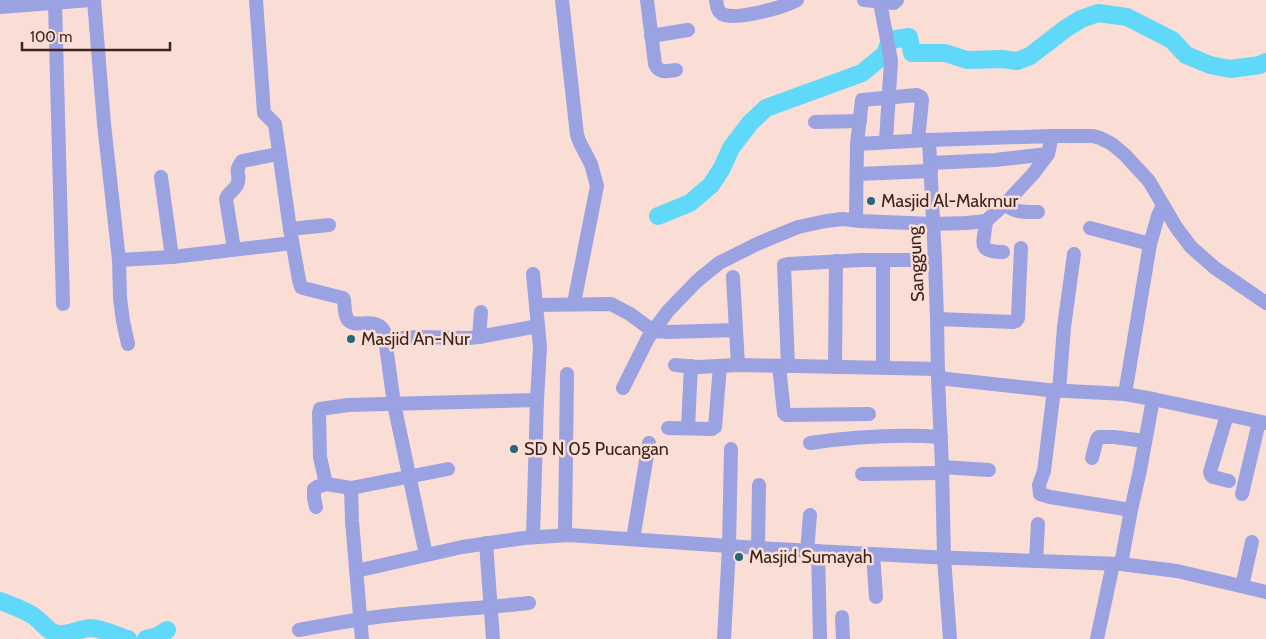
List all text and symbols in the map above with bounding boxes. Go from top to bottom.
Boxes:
scale bar [22,20,170,52]
text: 100 m [30,28,72,46]
place label: Masjid Al-Makmur [881,190,1019,212]
marker: Masjid Al-Makmur [865,195,877,207]
street label: Sanggung [903,225,929,302]
place label: Masjid An-Nur [361,328,470,350]
marker: Masjid An-Nur [345,333,357,345]
place label: SD N 05 Pucangan [524,438,669,460]
marker: SD N 05 Pucangan [508,443,520,455]
place label: Masjid Sumayah [749,546,873,568]
marker: Masjid Sumayah [733,551,745,563]

